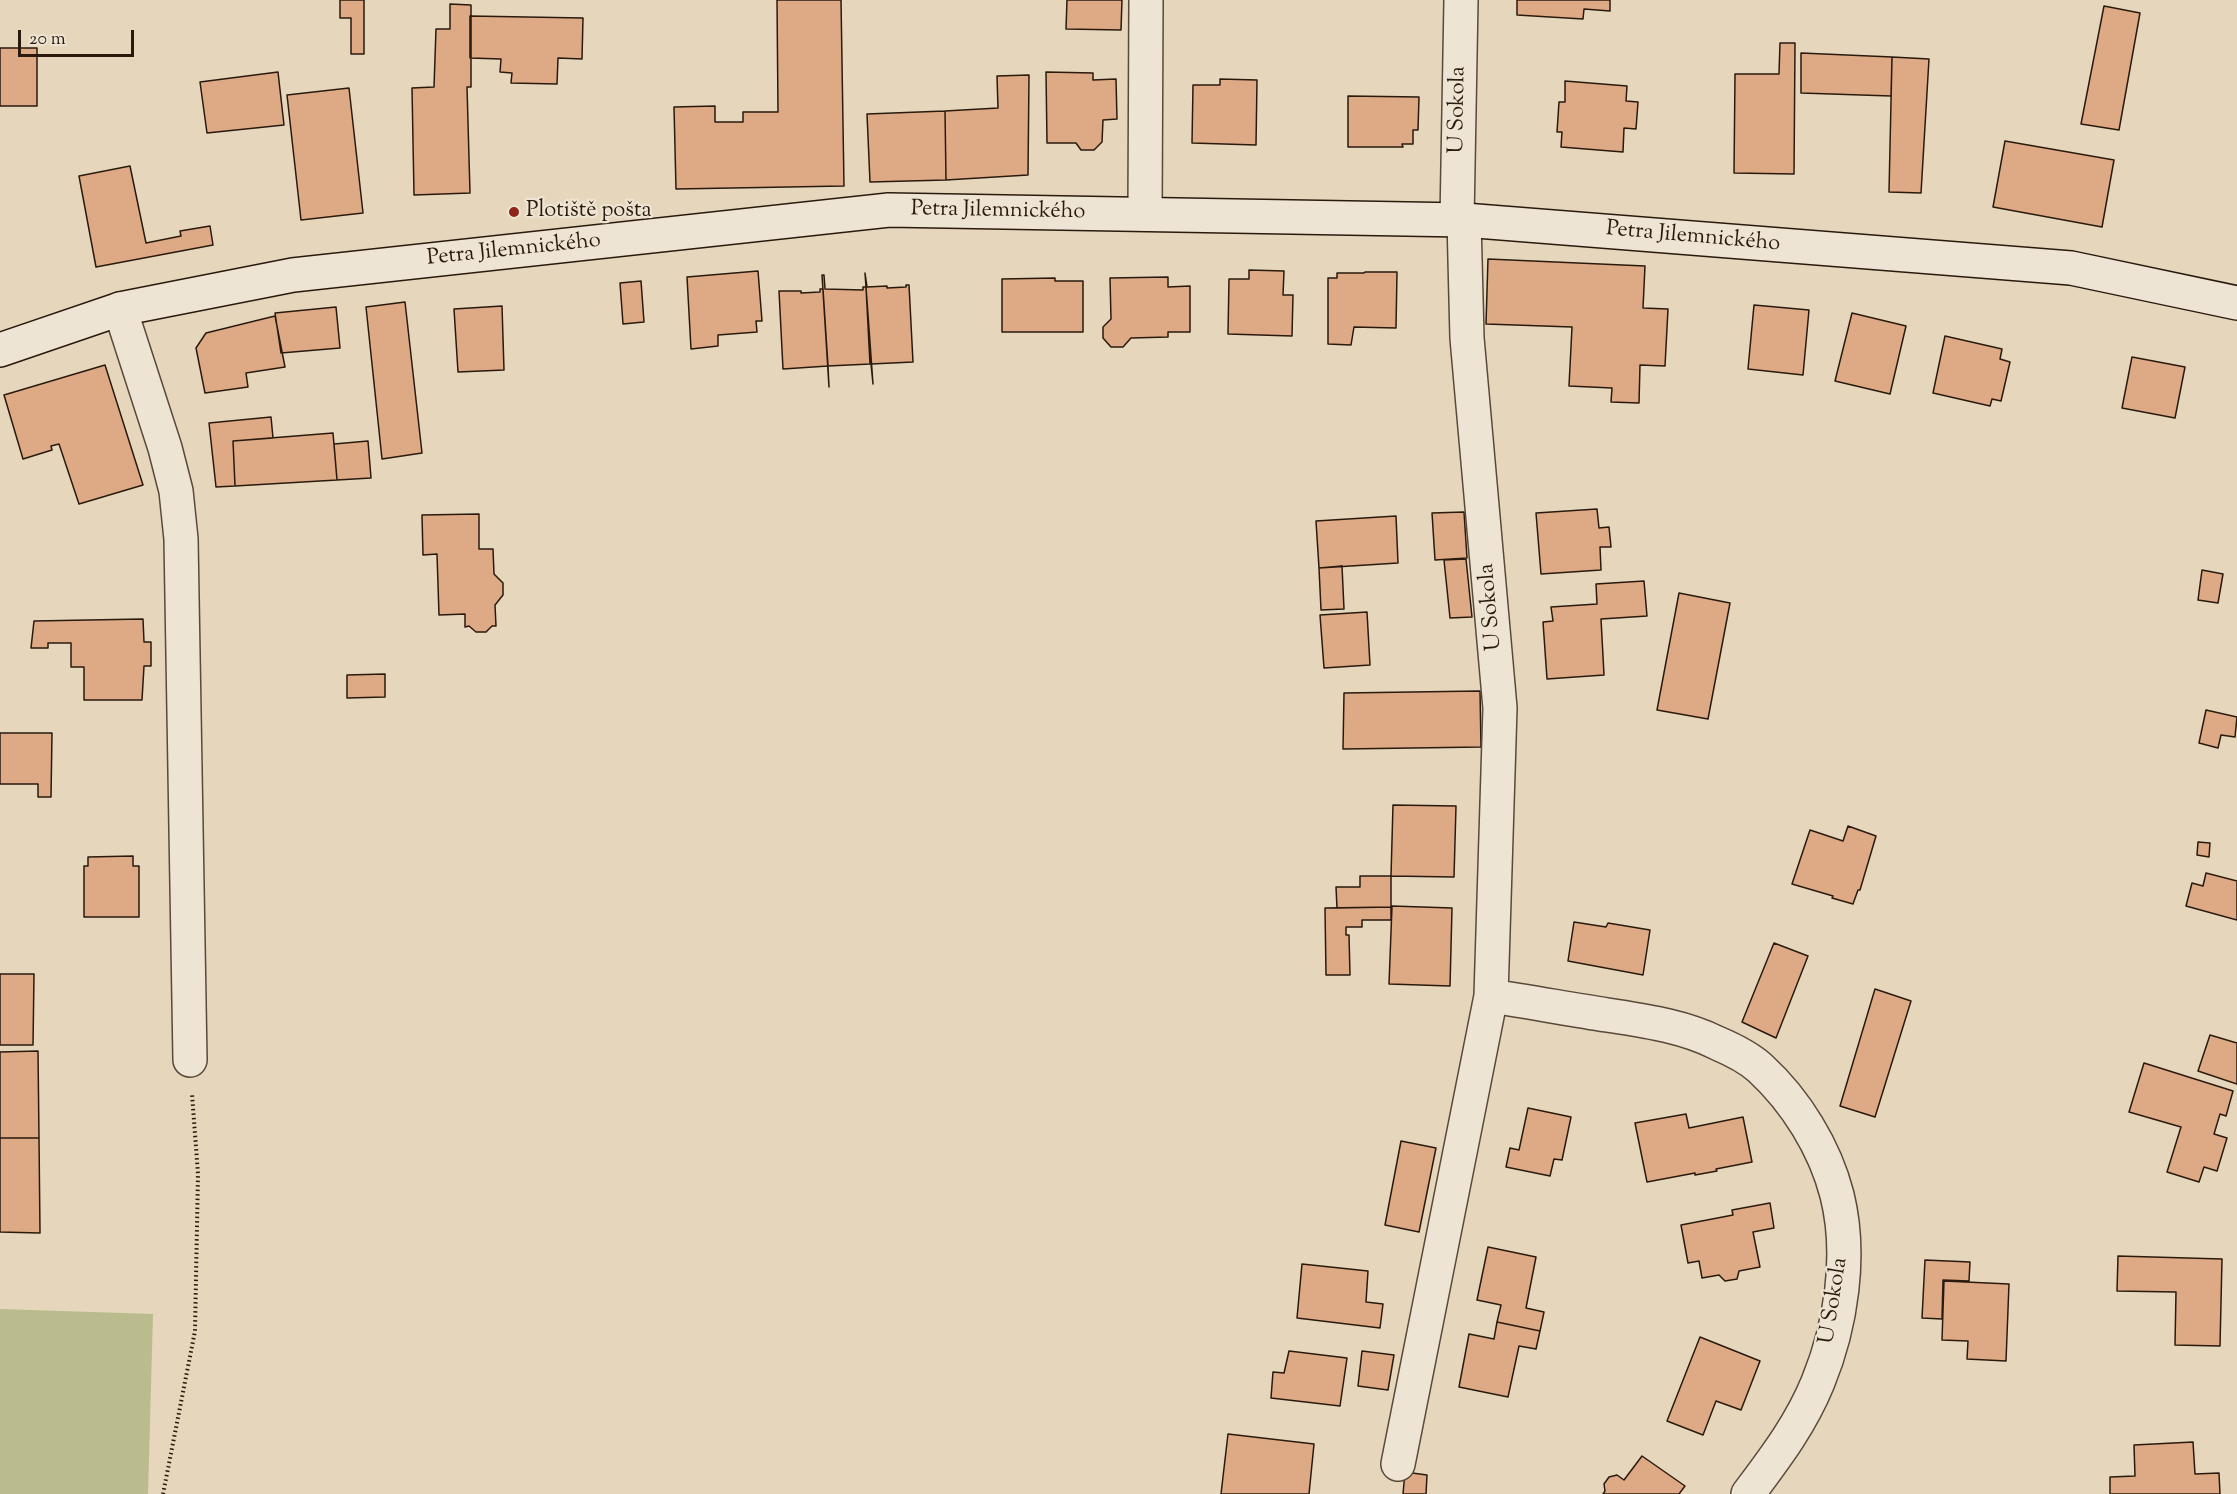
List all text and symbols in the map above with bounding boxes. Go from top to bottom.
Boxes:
scale bar [21,18,136,56]
text: 20 m [29,27,66,53]
street label: U Sokola [1445,66,1473,154]
street label: Petra Jilemnického [910,197,1086,227]
place label: Plotiště pošta [526,199,652,225]
marker: Plotiště pošta [507,205,521,219]
street label: Petra Jilemnického [1605,217,1781,259]
street label: Petra Jilemnického [426,229,602,273]
street label: U Sokola [1475,562,1509,652]
street label: U Sokola [1815,1256,1855,1346]

